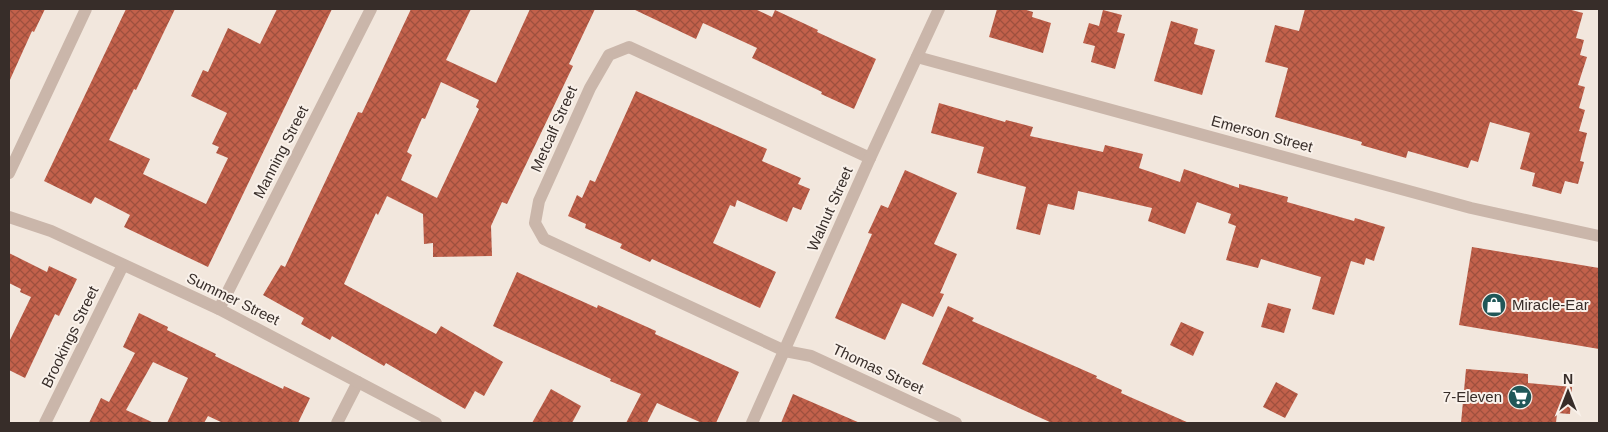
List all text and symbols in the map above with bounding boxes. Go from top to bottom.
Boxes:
street label: Metcalf Street [527,82,580,175]
street label: Manning Street [250,102,312,201]
street label: Emerson Street [1210,112,1315,155]
street label: Walnut Street [803,163,856,254]
street label: Summer Street [184,269,283,329]
street label: Brookings Street [38,282,102,390]
shop icon: Miracle-Ear [1481,292,1507,318]
place label: Miracle-Ear [1512,296,1589,313]
street label: Thomas Street [830,340,927,397]
north arrow [1543,367,1593,417]
text: N [1563,371,1573,387]
supermarket icon: 7-Eleven [1507,384,1533,410]
place label: 7-Eleven [1443,388,1502,405]

